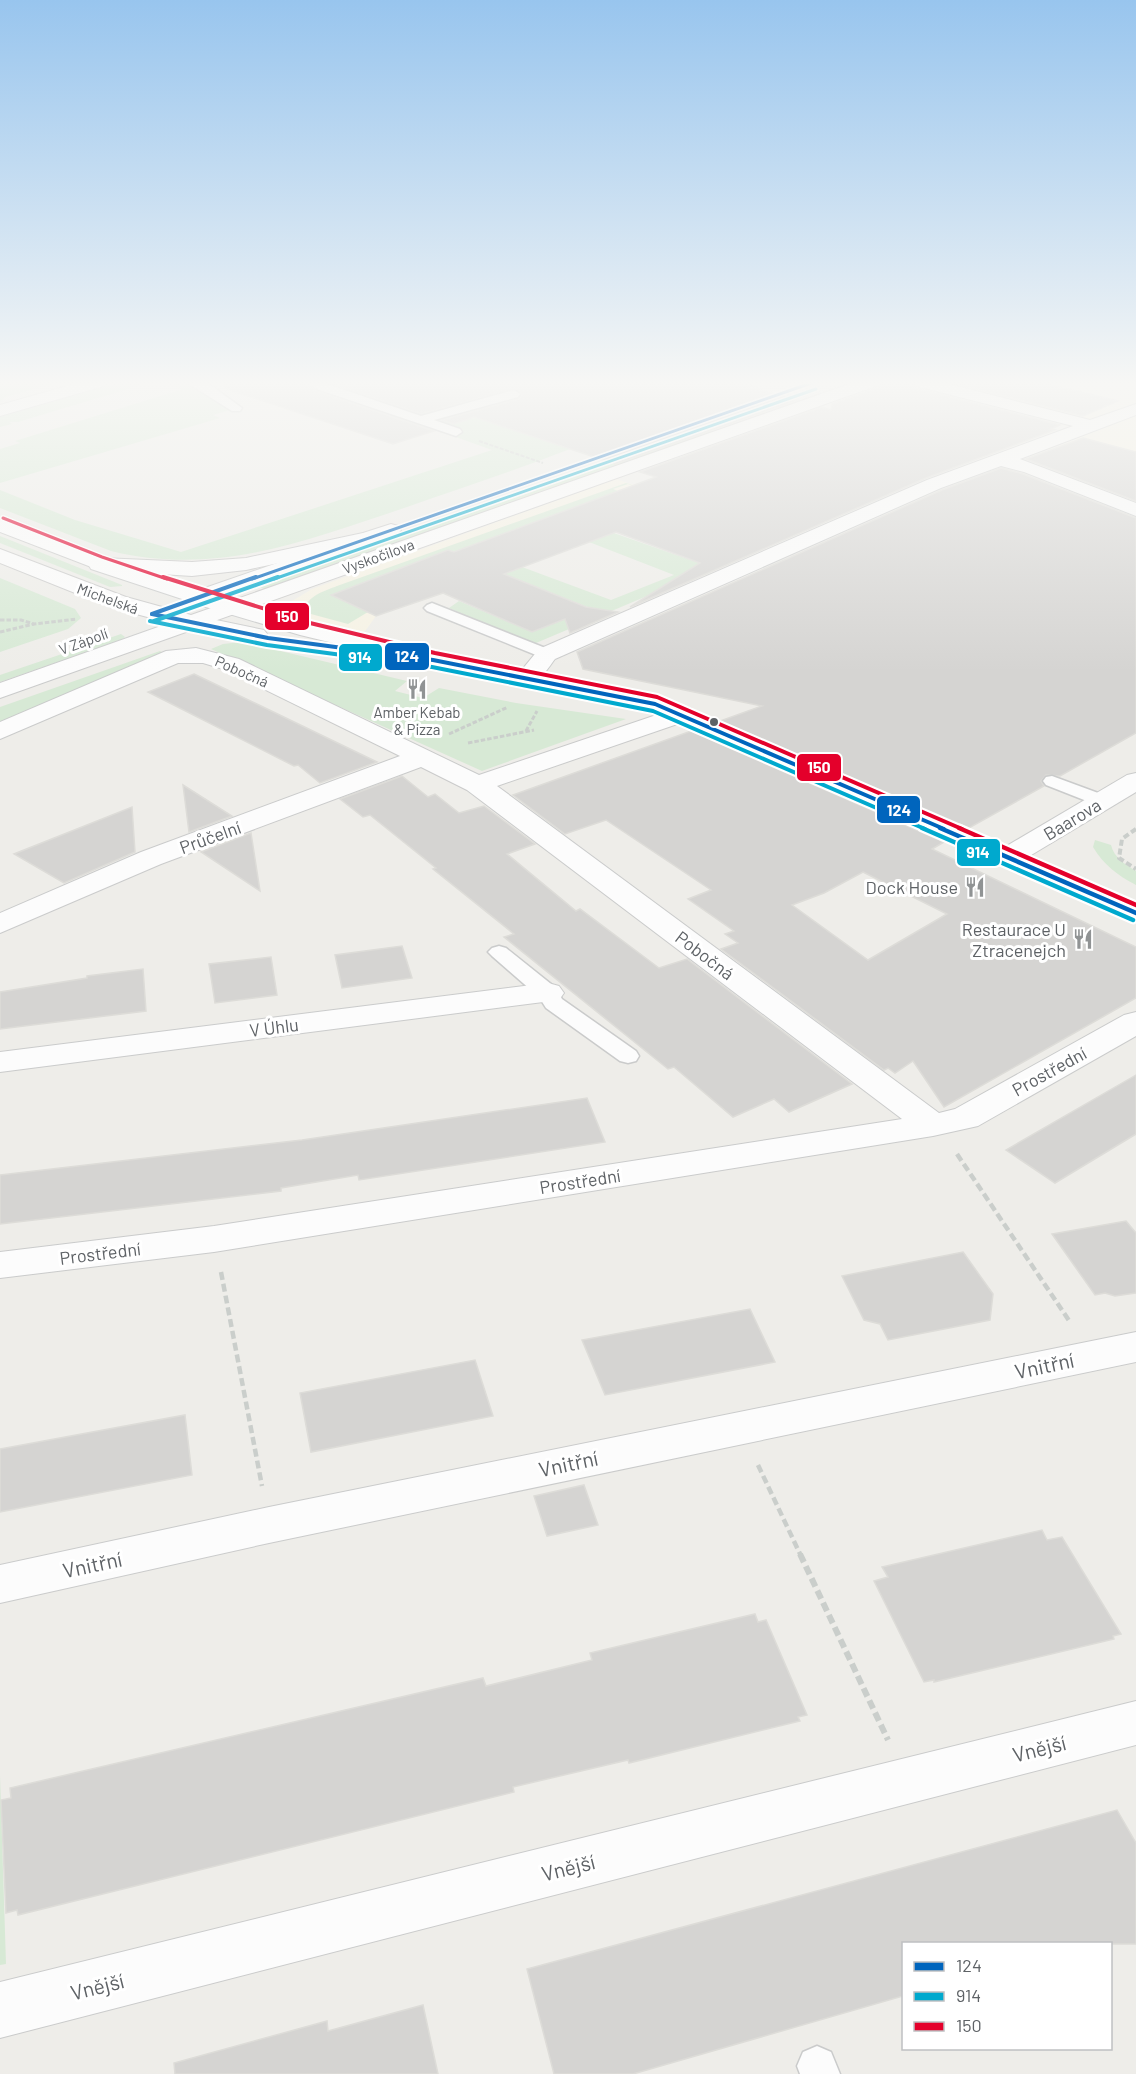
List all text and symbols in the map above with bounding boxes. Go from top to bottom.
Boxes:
street label: Vyskočilova [340,535,416,577]
street label: Michelská [75,579,141,617]
line badge: 150 [264,602,310,631]
text: 150 [275,606,299,625]
street label: V Zápolí [56,624,110,658]
line badge: 124 [384,642,430,671]
line badge: 914 [338,643,383,672]
text: 124 [395,646,419,665]
text: 914 [348,647,372,666]
street label: Pobočná [212,651,272,691]
restaurant icon: Amber Kebab & Pizza [405,677,429,701]
place label: Amber Kebab & Pizza [373,703,461,738]
unlabelled marker [708,716,720,728]
line badge: 150 [796,753,842,782]
text: 150 [807,757,831,776]
street label: Baarova [1039,793,1105,845]
line badge: 124 [876,795,921,824]
text: 124 [887,800,911,819]
street label: Průčelní [176,816,244,858]
line badge: 914 [956,838,1001,867]
text: 914 [966,842,990,861]
restaurant icon: Dock House [963,875,987,899]
place label: Dock House [866,876,958,898]
place label: Restaurace U Ztracenejch [962,918,1066,961]
street label: Pobočná [671,926,739,984]
restaurant icon: Restaurace U Ztracenejch [1071,927,1095,951]
street label: V Úhlu [248,1013,300,1041]
street label: Prostřední [1008,1042,1090,1100]
street label: Prostřední [538,1164,622,1198]
street label: Prostřední [58,1237,142,1269]
street label: Vnitřní [1012,1346,1076,1383]
street label: Vnitřní [536,1444,600,1481]
street label: Vnitřní [60,1545,124,1582]
street label: Vnější [1010,1729,1069,1767]
street label: Vnější [539,1848,598,1886]
legend [902,1942,1112,2050]
text: 124 [956,1954,982,1976]
street label: Vnější [68,1967,127,2005]
text: 914 [956,1984,981,2006]
text: 150 [956,2014,982,2036]

